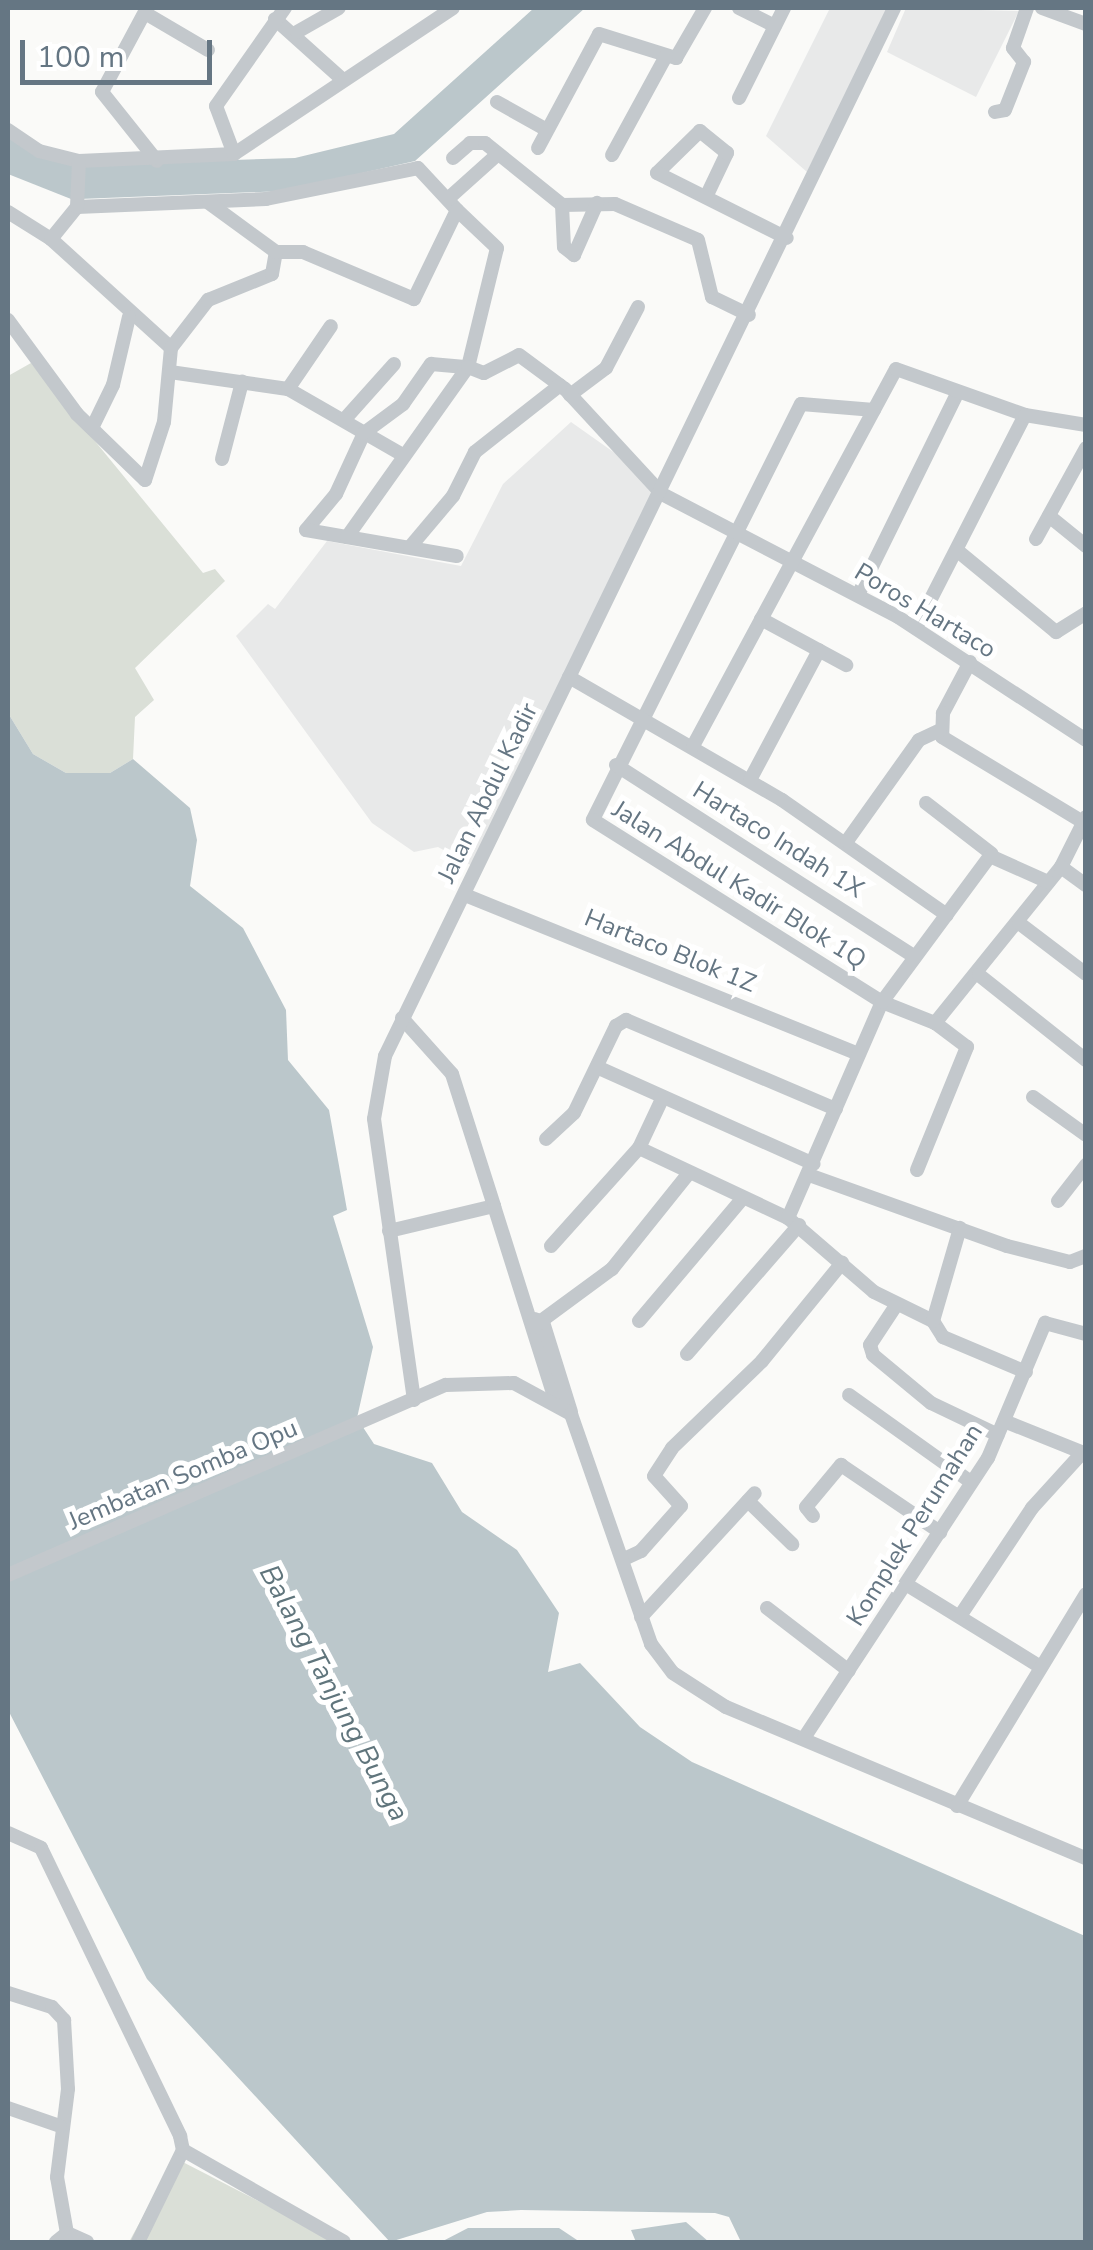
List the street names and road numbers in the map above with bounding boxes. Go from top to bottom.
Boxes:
street label: Poros Hartaco [849,557,1001,665]
street label: Jalan Abdul Kadir [432,698,544,888]
street label: Hartaco Indah 1X [687,775,869,905]
street label: Jalan Abdul Kadir Blok 1Q [607,794,871,976]
street label: Hartaco Blok 1Z [580,903,760,999]
street label: Jembatan Somba Opu [64,1413,302,1537]
street label: Komplek Perumahan [841,1418,989,1632]

